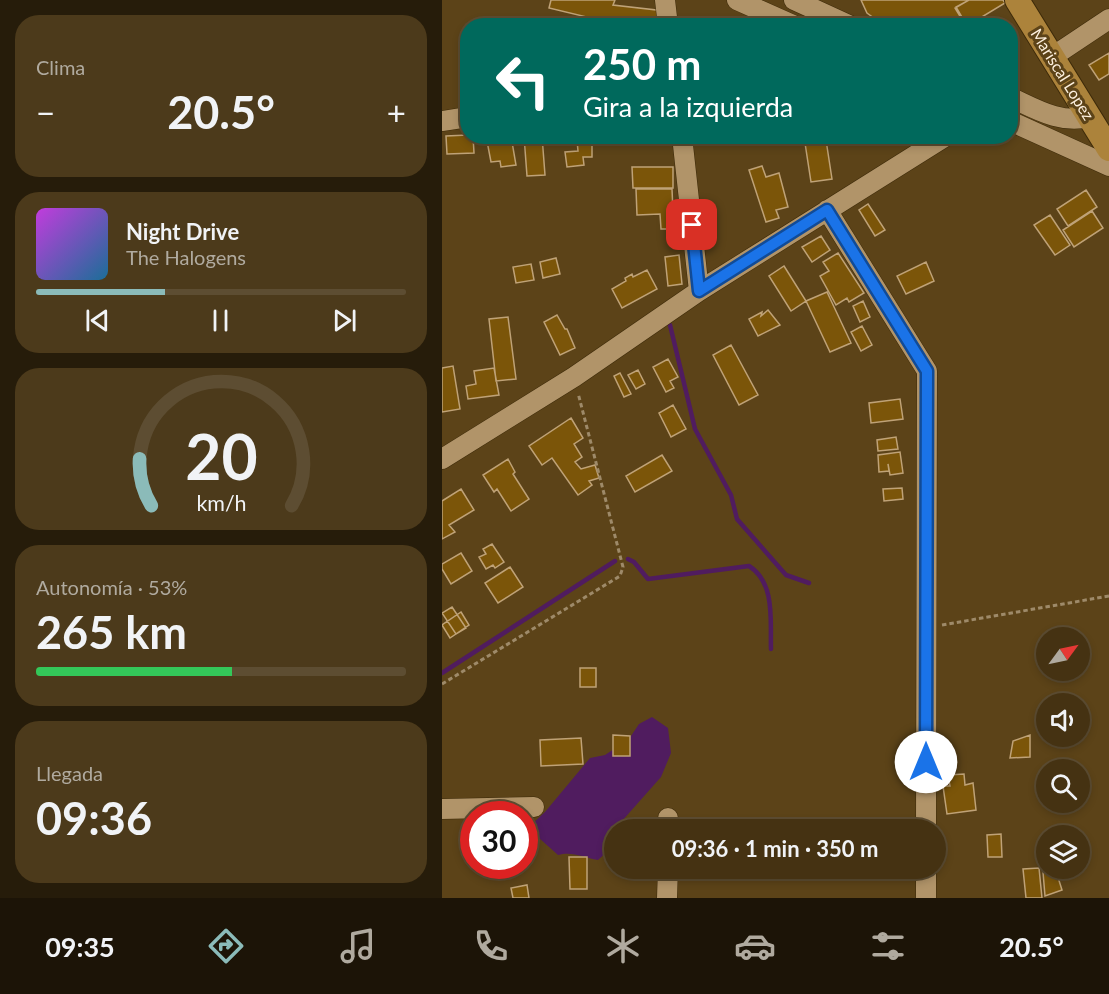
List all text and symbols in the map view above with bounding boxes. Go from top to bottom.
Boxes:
street label: Mariscal Lopez [1027,25,1099,123]
text: 250 m [583,39,701,89]
icon: left [484,42,562,120]
text: Clima [36,55,85,79]
text: 20.5° [167,85,275,139]
text: Gira a la izquierda [583,90,793,123]
text: − [36,92,55,132]
text: + [387,92,406,132]
pin [666,199,717,250]
icon: arrive [675,208,708,241]
text: Night Drive [126,218,239,245]
text: The Halogens [126,245,246,269]
icon: previous [81,304,114,337]
icon: pause [204,304,237,337]
icon: next [328,304,361,337]
text: 20 [185,418,257,493]
text: km/h [196,490,246,516]
text: Autonomía · 53% [36,575,187,599]
text: 265 km [36,605,187,659]
north arrow [1036,627,1090,681]
map controls [1036,627,1090,879]
button: sound [1036,693,1090,747]
position arrow [894,730,958,794]
button: search [1036,759,1090,813]
text: Llegada [36,761,103,785]
text: 09:36 [36,791,152,845]
speed limit sign: 30 [460,801,538,879]
button: layers [1036,825,1090,879]
text: 09:36 · 1 min · 350 m [672,835,878,862]
icon: directions [205,925,247,967]
icon: music [337,925,379,967]
icon: phone [470,925,512,967]
icon: climate [602,925,644,967]
icon: car [734,925,776,967]
icon: filters [867,925,909,967]
text: 09:35 [45,930,115,963]
text: 20.5° [999,930,1064,963]

